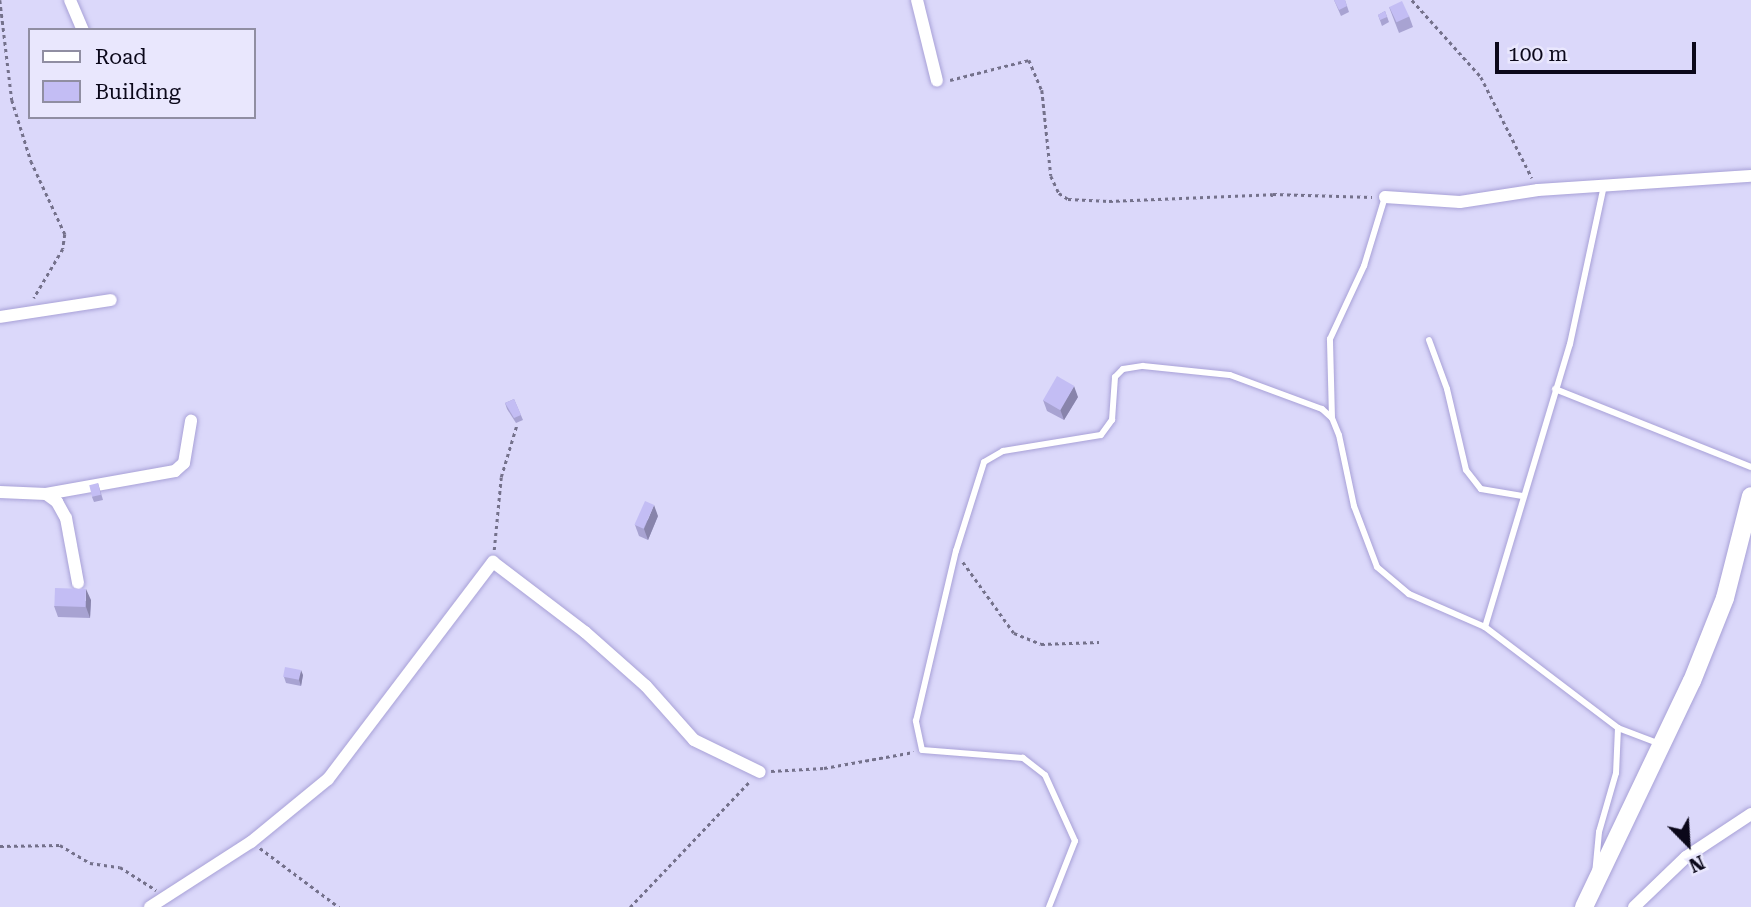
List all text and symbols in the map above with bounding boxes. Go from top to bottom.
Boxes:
legend [28,28,256,119]
scale bar [1499,28,1700,72]
text: 100 m [1508,42,1568,66]
text: Road [95,45,147,69]
text: Building [95,80,181,104]
north arrow [1653,809,1723,879]
text: N [1685,850,1708,877]

